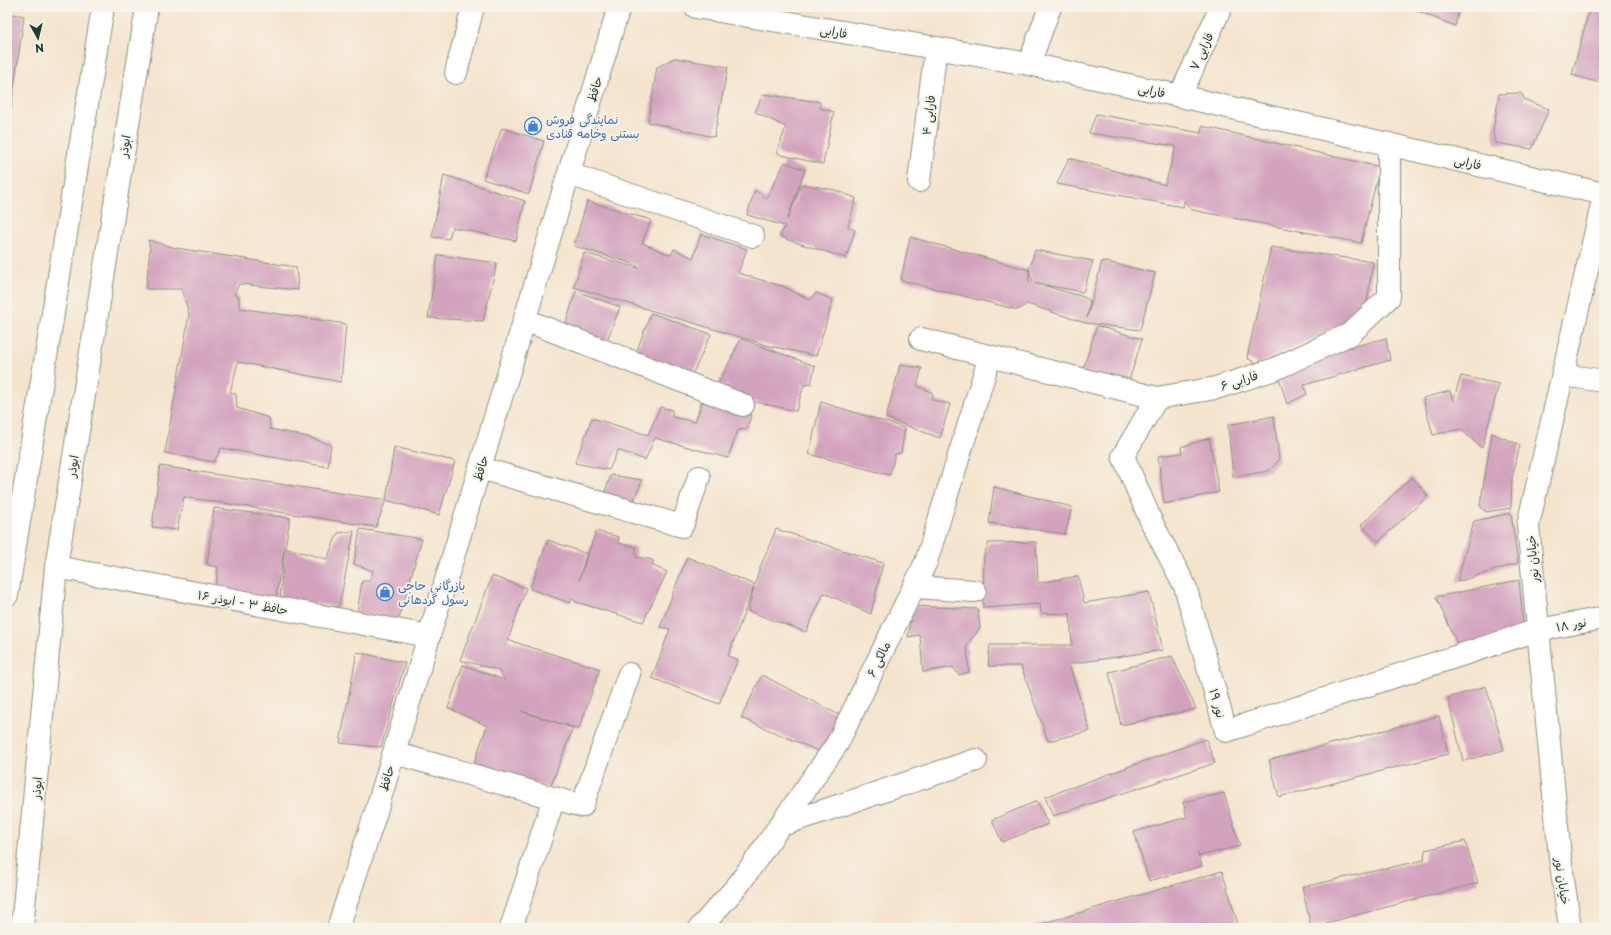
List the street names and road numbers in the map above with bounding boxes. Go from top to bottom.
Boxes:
street label: فارابی [819,20,849,42]
street label: فارابی ۷ [1184,29,1218,73]
street label: حافظ [582,74,606,104]
street label: فارابی [1137,78,1167,102]
street label: فارابی ۴ [917,94,939,136]
street label: ابوذر [113,134,135,159]
street label: فارابی [1453,150,1483,174]
street label: فارابی ۶ [1218,366,1260,394]
street label: حافظ [468,453,492,483]
street label: ابوذر [61,454,83,479]
street label: خیابان نور [1521,535,1543,584]
street label: حافظ ۳ - ابوذر ۱۶ [196,585,290,619]
street label: نور ۱۸ [1554,612,1588,636]
street label: مالکی ۶ [862,638,894,680]
street label: نور ۱۹ [1205,686,1231,720]
street label: حافظ [374,763,398,793]
street label: ابوذر [26,776,46,801]
street label: خیابان نور [1551,855,1575,906]

